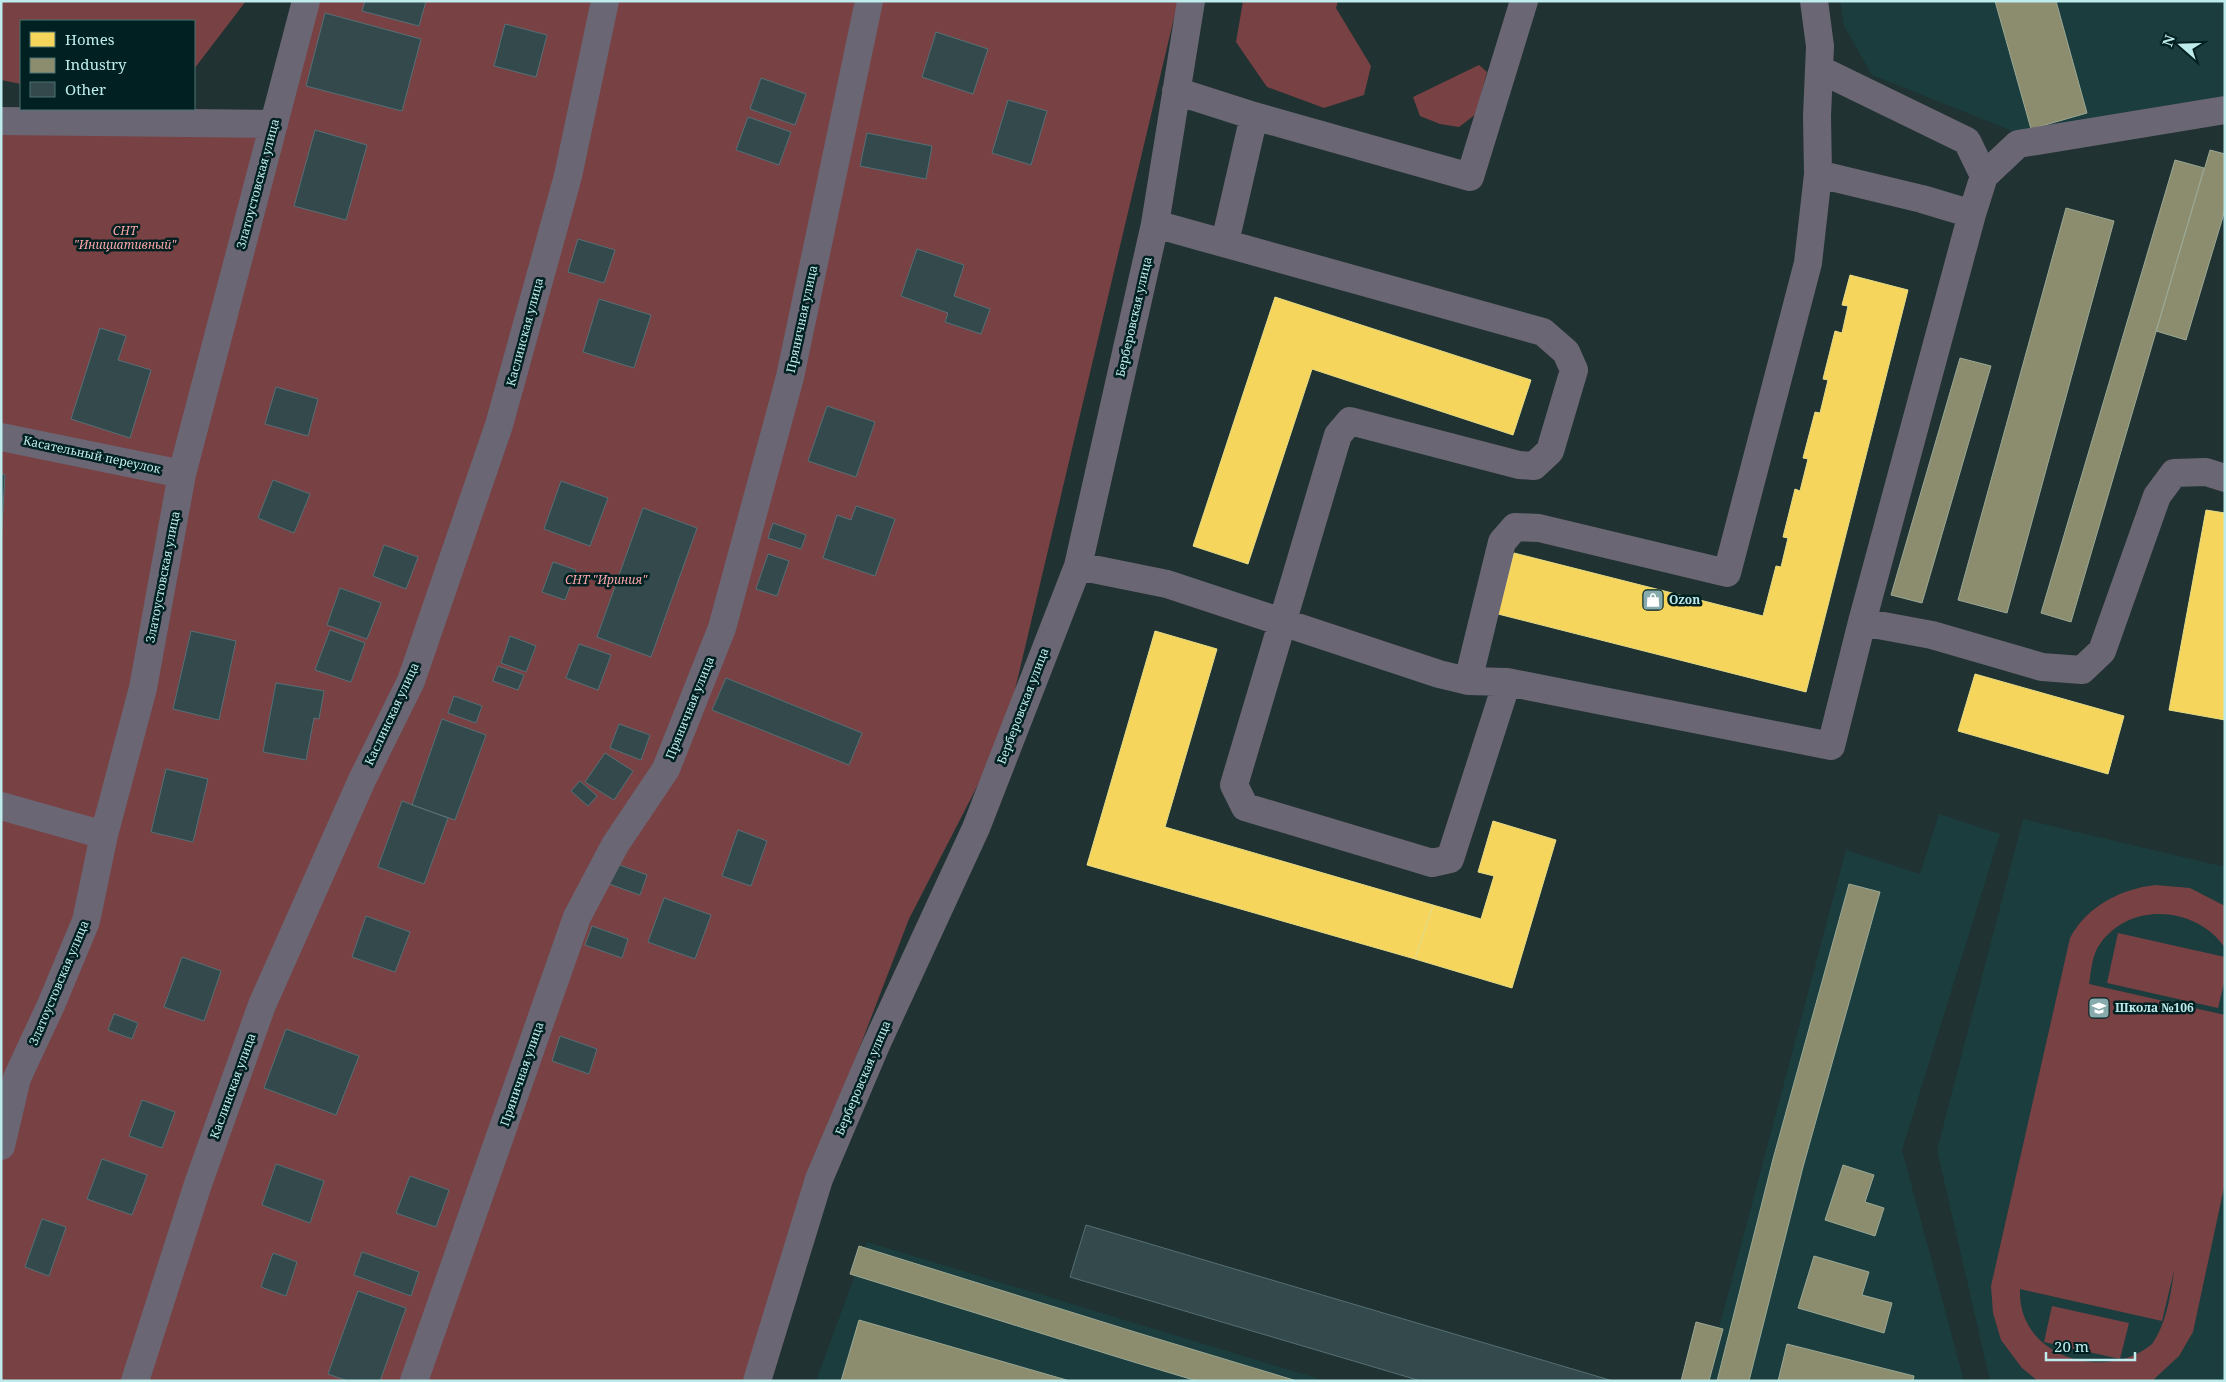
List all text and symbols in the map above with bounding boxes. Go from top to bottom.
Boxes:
legend [20,20,195,110]
north arrow [2156,20,2206,70]
text: Homes [65,29,115,49]
text: N [2157,32,2179,49]
text: Industry [65,54,127,74]
text: Other [65,79,106,99]
street label: Златоустовская улица [232,117,283,251]
park label: СНТ "Инициативный" [74,222,177,253]
street label: Берберовская улица [1111,255,1156,379]
street label: Пряничная улица [782,263,821,374]
street label: Каслинская улица [502,276,547,388]
street label: Касательный переулок [22,432,163,478]
street label: Златоустовская улица [141,509,184,644]
park label: СНТ "Ириния" [565,571,648,588]
shop icon: Ozon [1641,588,1665,612]
place label: Ozon [1669,591,1700,608]
street label: Берберовская улица [993,645,1053,766]
street label: Пряничная улица [661,654,718,762]
street label: Каслинская улица [360,660,423,768]
street label: Златоустовская улица [24,918,93,1048]
school or university icon: Школа №106 [2087,996,2111,1020]
place label: Школа №106 [2115,999,2194,1016]
street label: Берберовская улица [831,1018,894,1138]
street label: Пряничная улица [496,1019,547,1128]
street label: Каслинская улица [205,1030,260,1141]
scale bar [2046,1330,2135,1362]
text: 20 m [2054,1336,2089,1356]

